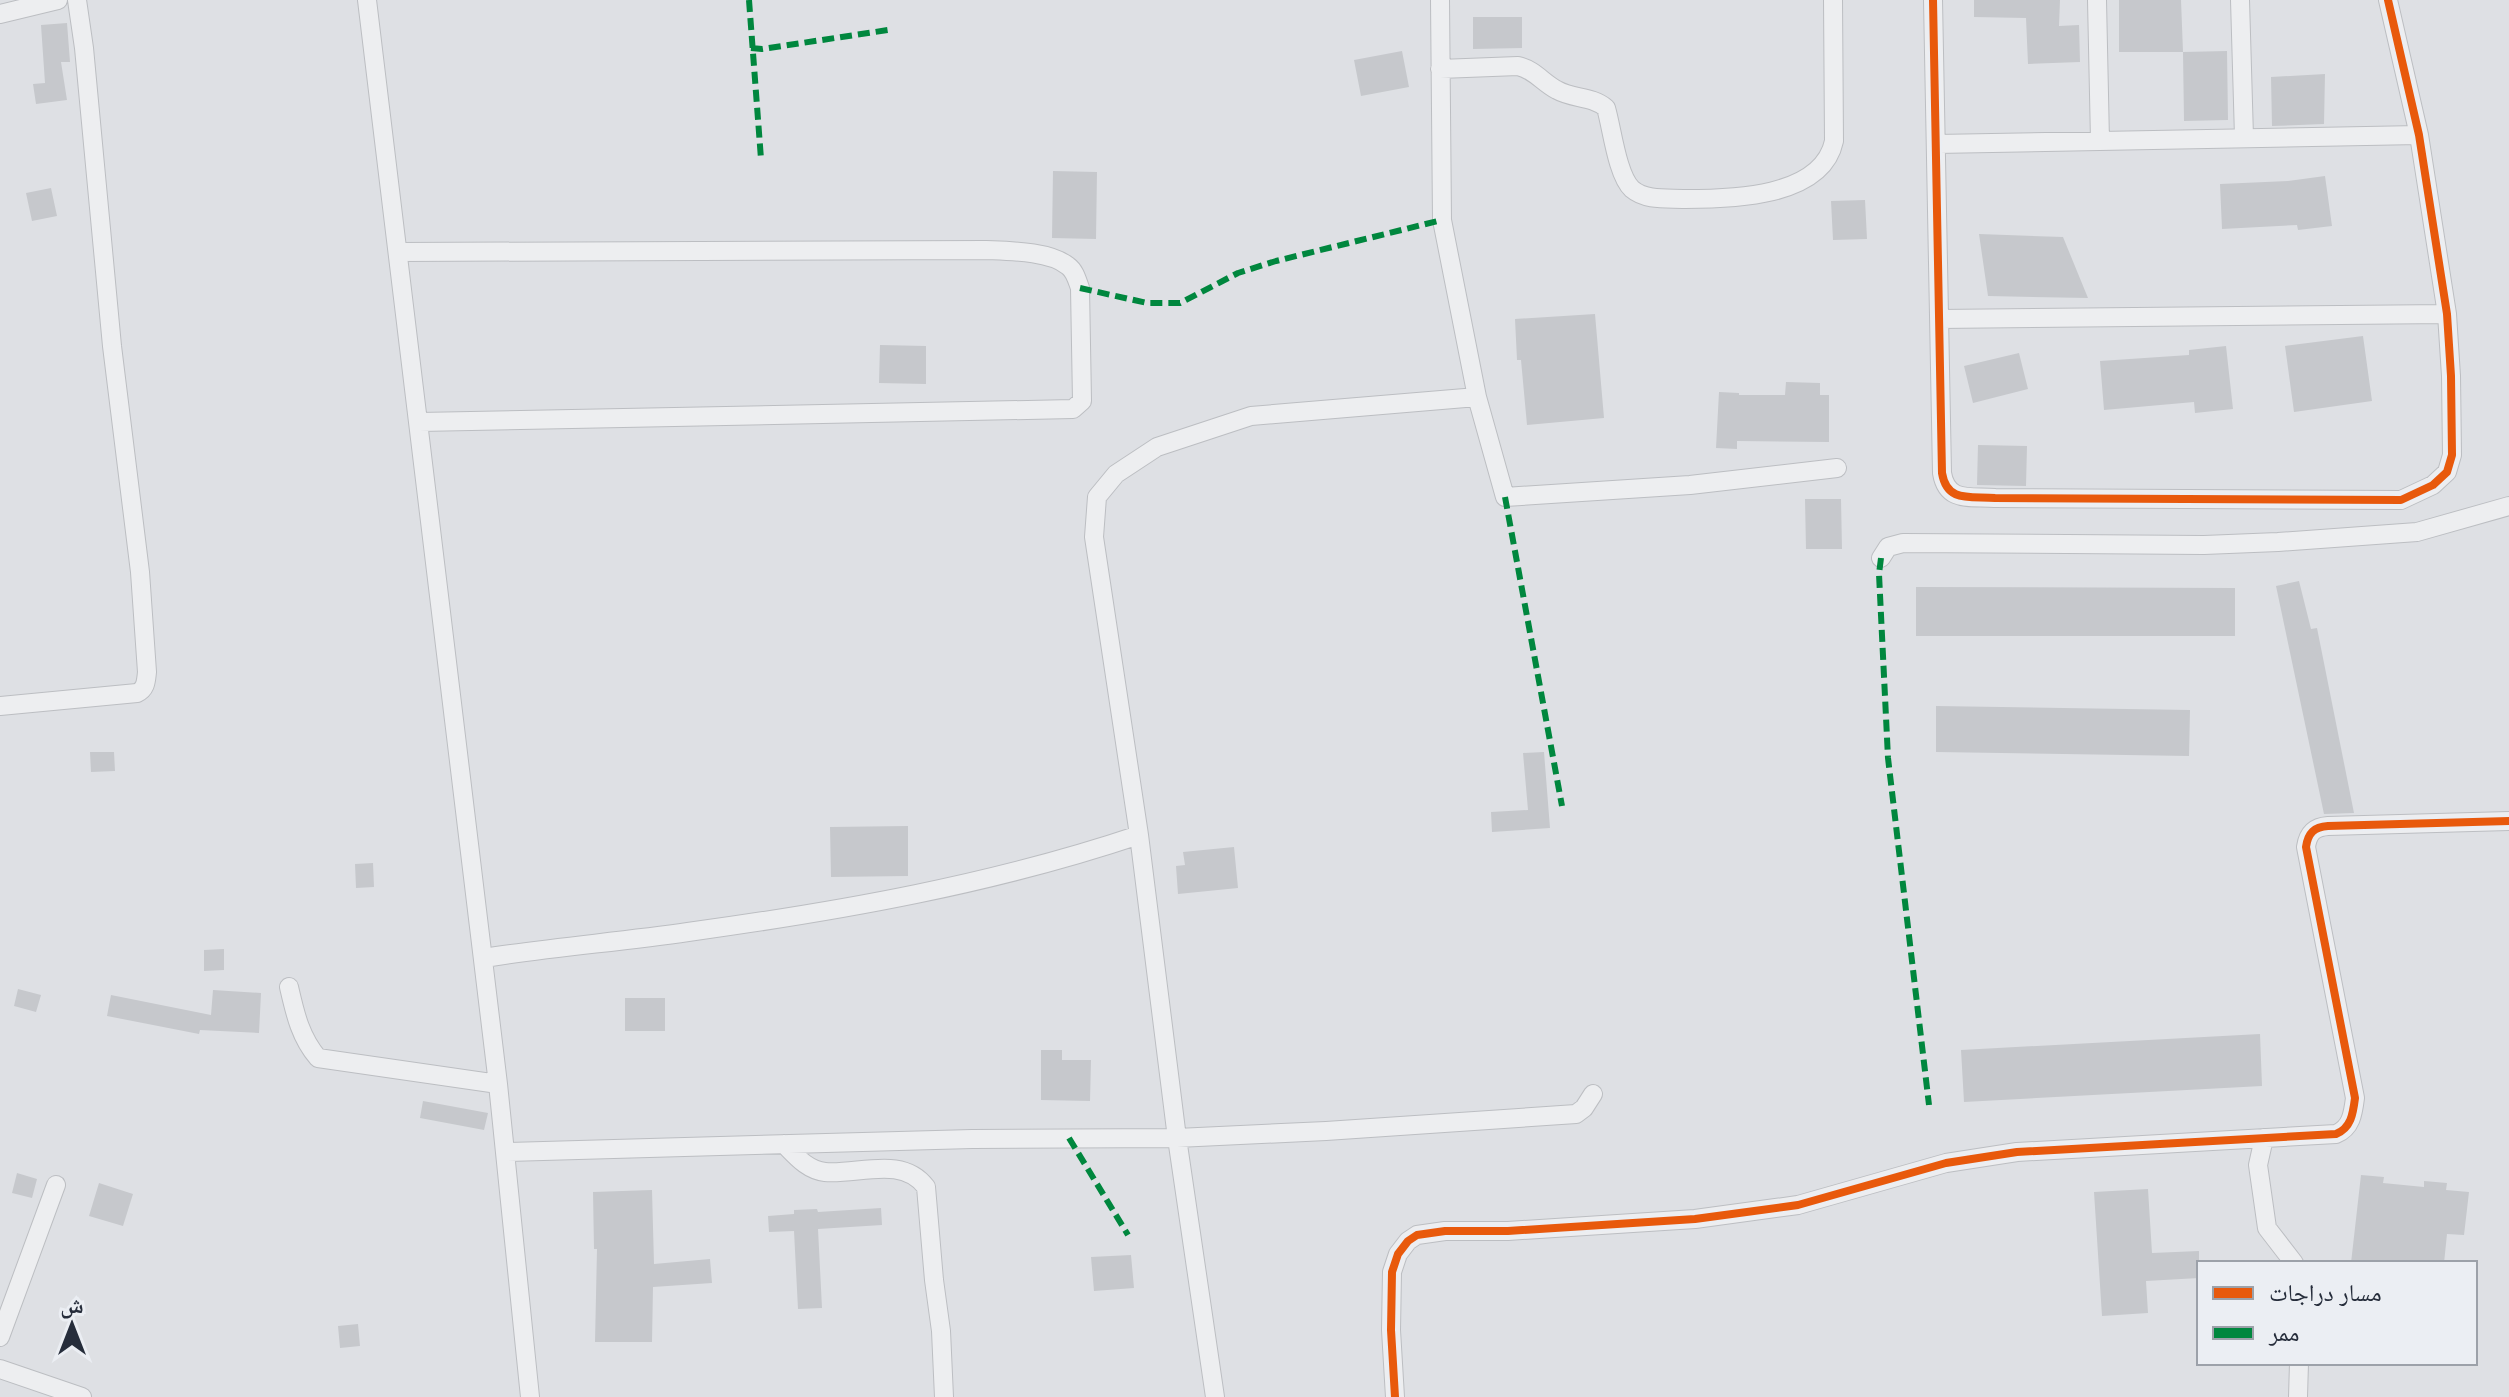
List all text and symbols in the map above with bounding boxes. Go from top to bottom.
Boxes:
legend [2197,1261,2477,1365]
text: مسار دراجات [2269,1280,2382,1310]
north arrow [32,1285,112,1365]
text: ش [60,1294,84,1321]
text: ممر [2268,1320,2300,1350]

